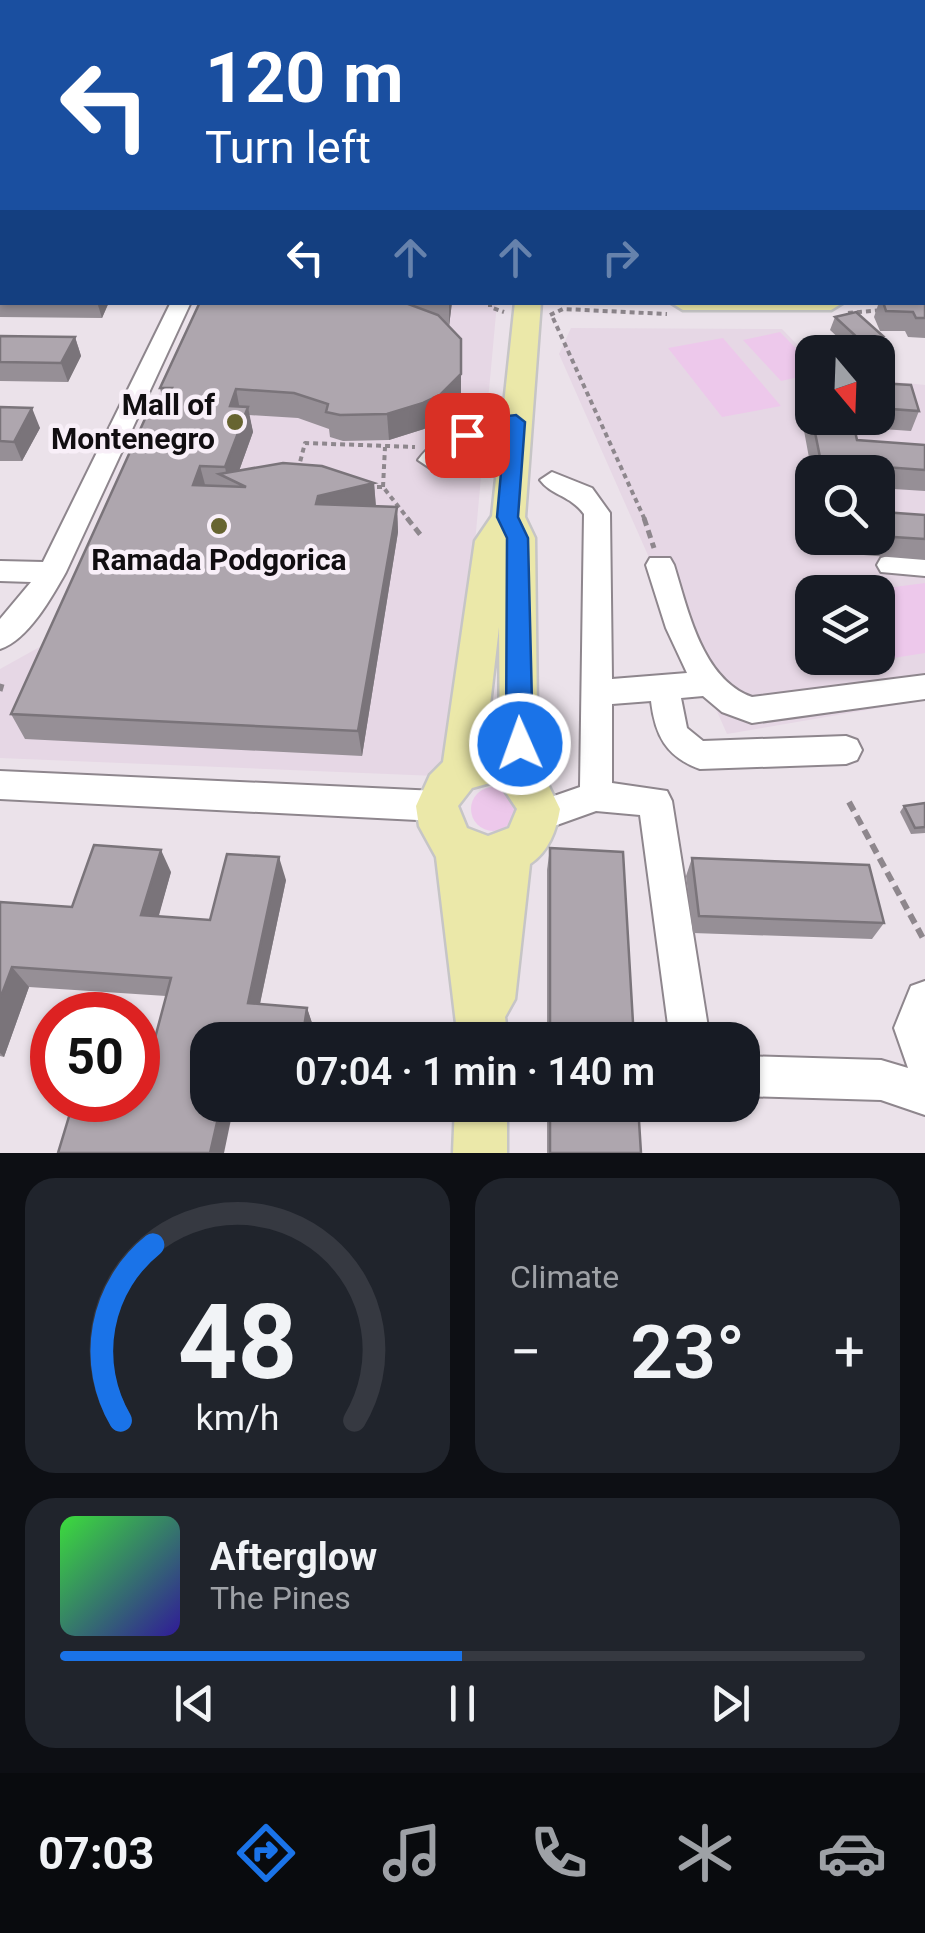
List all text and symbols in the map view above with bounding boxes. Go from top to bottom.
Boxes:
text: 120 m [205,37,404,119]
icon: left [40,40,170,170]
text: Turn left [205,121,371,174]
icon: left [278,230,333,285]
icon: ahead [383,230,438,285]
icon: ahead [488,230,543,285]
icon: right [593,230,648,285]
north arrow [795,335,895,435]
map controls [795,335,895,675]
place label: Mall of Montenegro [51,387,215,456]
pin [425,393,510,478]
icon: arrive [440,408,495,463]
marker: Mall of Montenegro [224,411,246,433]
button: search [795,455,895,555]
marker: Ramada Podgorica [208,515,230,537]
place label: Ramada Podgorica [91,542,347,577]
button: layers [795,575,895,675]
position arrow [468,692,572,796]
speed limit sign: 50 [30,992,160,1122]
text: 07:04 · 1 min · 140 m [295,1050,655,1094]
text: Climate [510,1258,619,1296]
text: 48 [178,1282,297,1403]
text: 23° [630,1308,745,1396]
text: − [510,1320,541,1384]
text: + [834,1320,865,1384]
text: km/h [196,1397,279,1439]
text: Afterglow [210,1535,377,1579]
text: The Pines [210,1579,351,1617]
icon: previous [167,1676,222,1731]
icon: pause [435,1676,490,1731]
icon: next [703,1676,758,1731]
icon: directions [231,1818,301,1888]
icon: music [377,1818,447,1888]
icon: phone [524,1818,594,1888]
icon: climate [670,1818,740,1888]
icon: car [817,1818,887,1888]
text: 07:03 [38,1827,154,1880]

